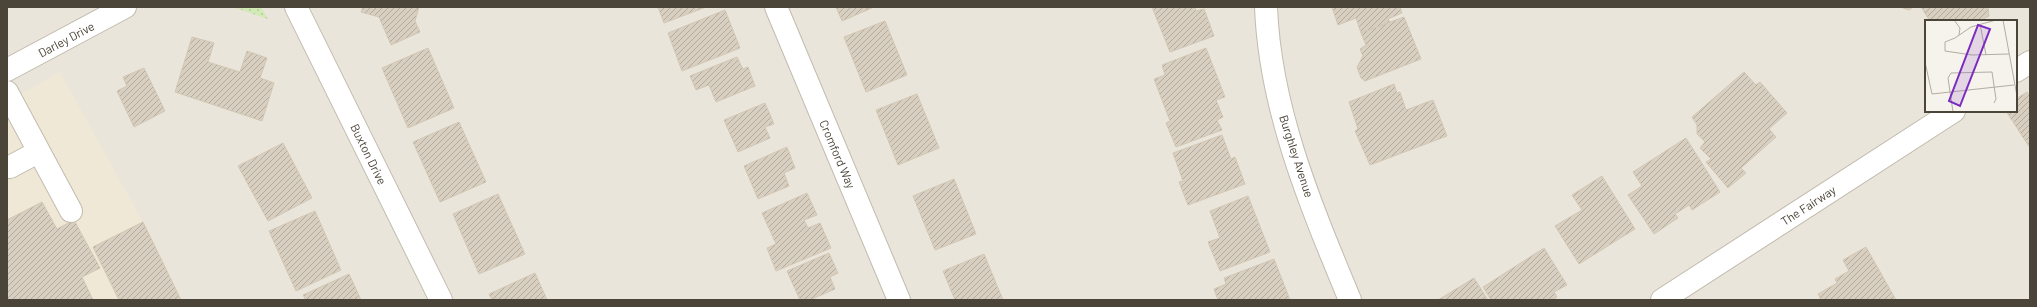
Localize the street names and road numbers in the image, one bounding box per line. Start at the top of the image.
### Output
street label: Darley Drive [36,18,96,60]
street label: Burghley Avenue [1277,113,1317,199]
street label: Cromford Way [817,118,859,191]
street label: Buxton Drive [348,121,390,187]
street label: The Fairway [1778,182,1838,228]

